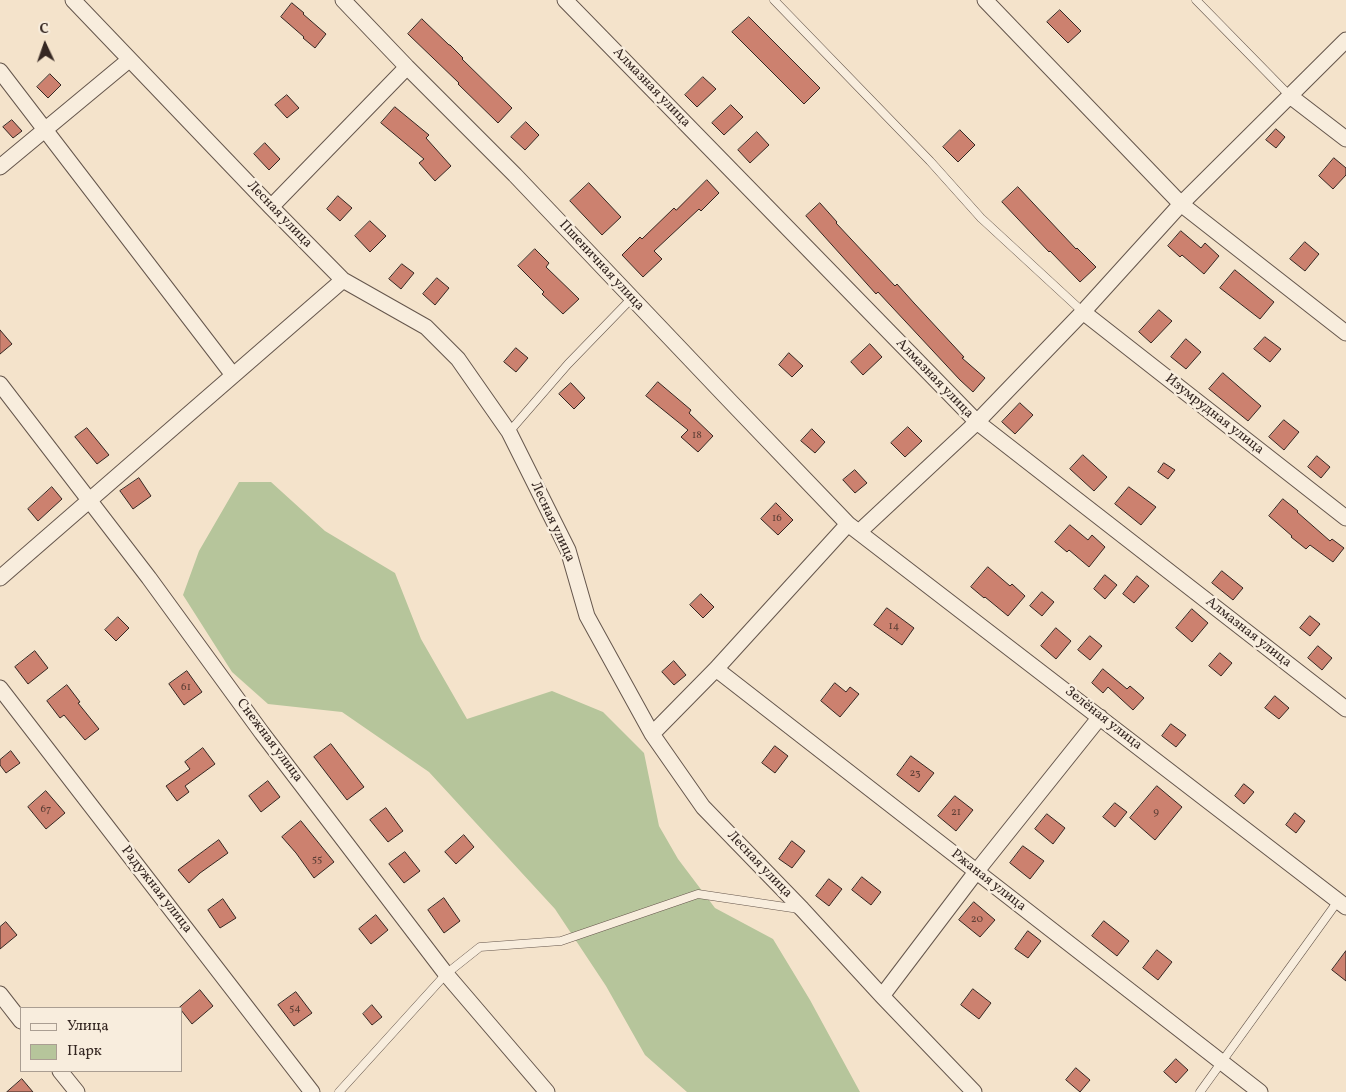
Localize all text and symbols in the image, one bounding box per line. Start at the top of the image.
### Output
north arrow [20,20,70,70]
text: С [39,20,49,39]
street label: Алмазная улица [609,45,693,131]
street label: Лесная улица [243,178,315,252]
street label: Пшеничная улица [555,217,647,315]
street label: Алмазная улица [892,336,976,422]
street label: Изумрудная улица [1161,371,1267,459]
house number: 18 [692,429,702,443]
street label: Лесная улица [526,479,578,565]
house number: 16 [772,512,782,526]
street label: Алмазная улица [1202,594,1294,672]
house number: 14 [889,620,899,634]
house number: 61 [181,681,191,695]
street label: Зелёная улица [1061,684,1145,754]
street label: Снежная улица [232,696,306,786]
house number: 23 [909,767,921,781]
house number: 67 [41,803,51,817]
house number: 21 [951,806,961,820]
house number: 9 [1153,806,1159,820]
street label: Лесная улица [723,828,795,902]
street label: Радужная улица [117,843,195,937]
street label: Ржаная улица [947,846,1029,916]
house number: 55 [312,853,322,867]
house number: 20 [971,913,983,927]
house number: 54 [289,1002,301,1016]
legend [20,1007,182,1072]
text: Улица [67,1016,109,1037]
text: Парк [67,1041,102,1062]

